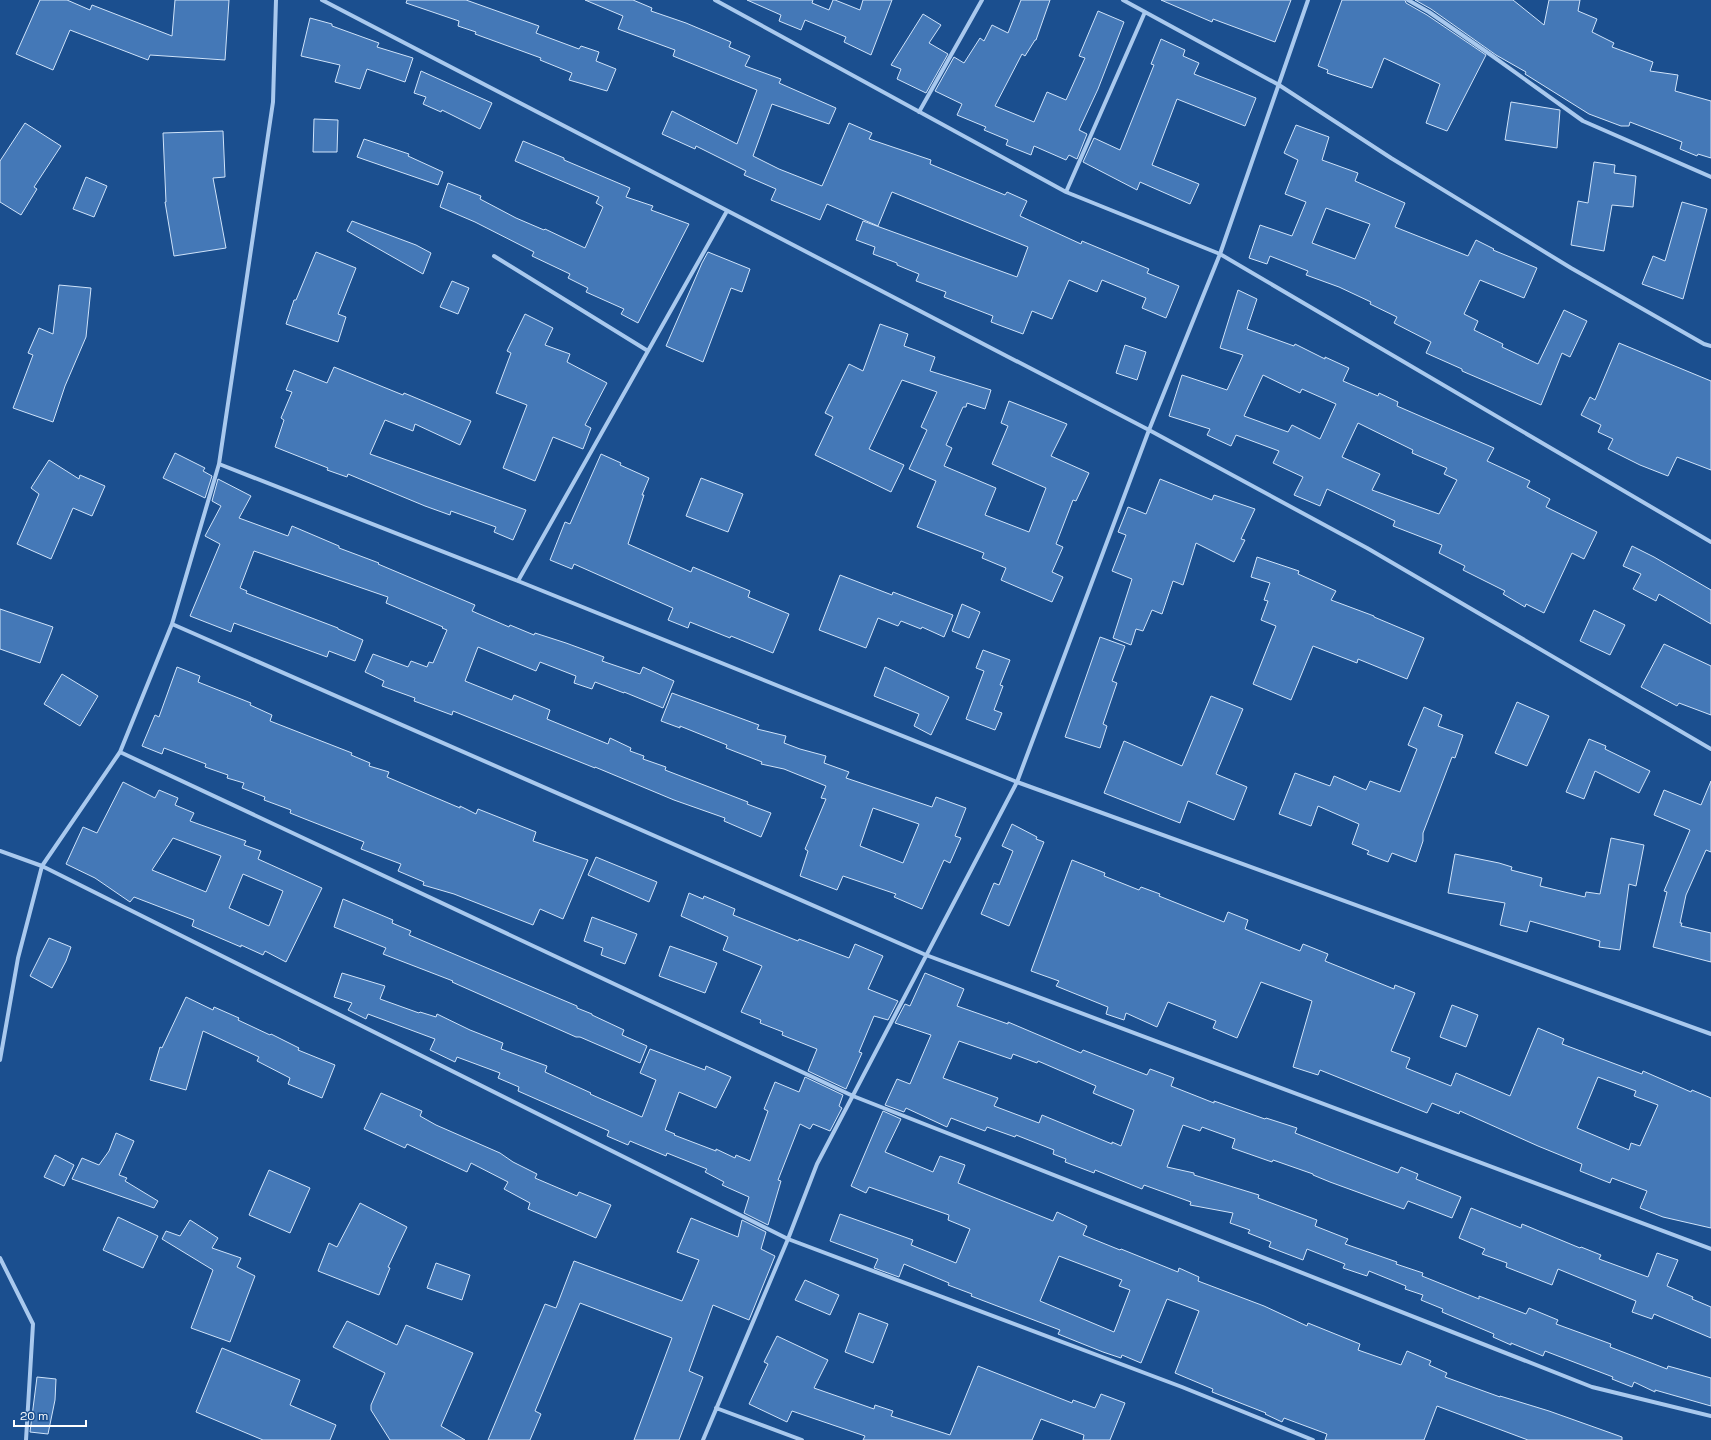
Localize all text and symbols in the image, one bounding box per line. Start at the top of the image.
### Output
scale bar [14,1402,86,1428]
text: 20 m [20,1408,48,1424]

